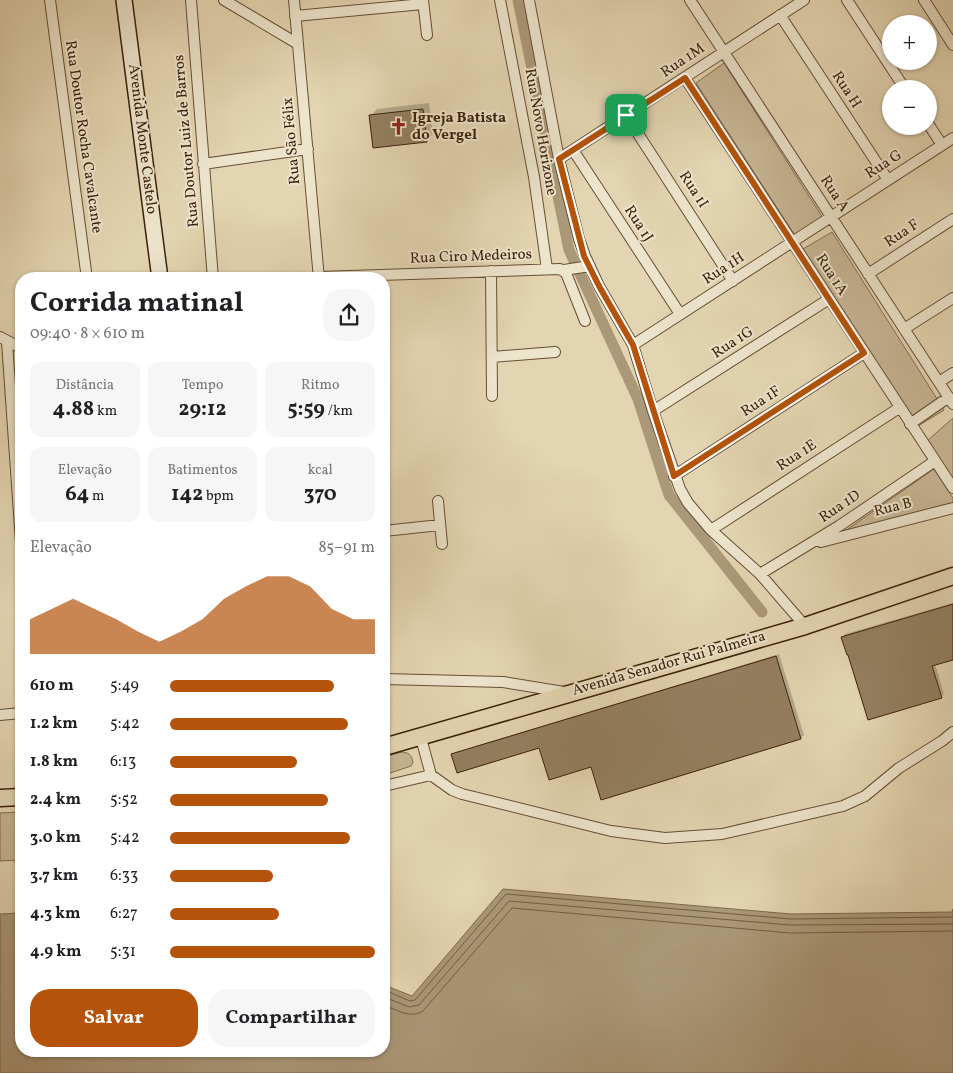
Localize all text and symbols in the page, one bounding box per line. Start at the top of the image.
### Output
map controls [882,15,937,135]
button: + [882,15,937,70]
street label: Rua Doutor Rocha Cavalcante [59,39,107,235]
street label: Rua 1M [657,39,709,83]
street label: Rua Doutor Luiz de Barros [169,54,205,228]
street label: Avenida Monte Castelo [122,63,162,215]
street label: Rua Novo Horizone [518,67,562,197]
street label: Rua H [826,67,866,113]
button: − [882,80,937,135]
pin [605,94,647,136]
street label: Rua São Félix [278,96,306,186]
icon: arrive [612,101,640,129]
place label: Igreja Batista do Vergel [412,108,506,146]
church icon: Igreja Batista do Vergel [388,117,408,137]
street label: Rua G [861,145,907,185]
street label: Rua 1I [673,167,713,213]
street label: Rua A [814,172,854,217]
street label: Rua 1J [618,202,658,247]
street label: Rua F [881,215,923,253]
street label: Rua Ciro Medeiros [410,244,532,270]
street label: Rua 1H [699,248,749,290]
street label: Rua 1A [810,250,852,300]
text: Corrida matinal [30,284,244,323]
button: share [323,289,375,341]
street label: Rua 1G [708,322,758,364]
text: 09:40 · 8 × 610 m [30,323,145,345]
text: Distância [56,376,114,395]
text: Tempo [182,376,223,395]
text: Ritmo [301,376,339,395]
street label: Rua 1F [737,381,785,423]
text: 4.88 [53,395,94,424]
text: 29:12 [179,395,226,424]
text: 5:59 [287,395,325,424]
text: km [94,402,117,421]
text: /km [325,402,353,421]
street label: Rua 1E [773,435,821,477]
text: Elevação [58,461,112,480]
text: Batimentos [167,461,238,480]
text: kcal [308,461,333,480]
text: 64 [65,480,89,509]
text: 142 [171,480,203,509]
text: 370 [304,480,337,509]
street label: Rua 1D [815,485,865,529]
text: m [89,487,104,506]
text: bpm [203,487,234,506]
street label: Rua B [872,493,914,523]
text: Elevação [30,537,92,559]
text: 85–91 m [318,537,375,559]
street label: Avenida Senador Rui Palmeira [570,626,768,702]
text: 610 m [30,675,74,697]
text: 5:49 [110,675,139,697]
text: 1.2 km [30,713,78,735]
text: 5:42 [110,713,140,735]
text: 1.8 km [30,751,78,773]
text: 6:13 [110,751,136,773]
text: 2.4 km [30,789,81,811]
text: 5:52 [110,789,138,811]
text: 3.0 km [30,827,81,849]
text: 5:42 [110,827,140,849]
text: 3.7 km [30,865,78,887]
text: 6:33 [110,865,138,887]
text: 4.3 km [30,903,80,925]
text: 6:27 [110,903,138,925]
text: 4.9 km [30,941,81,963]
text: 5:31 [110,941,136,963]
button: Salvar [30,989,198,1047]
button: Compartilhar [208,989,375,1047]

